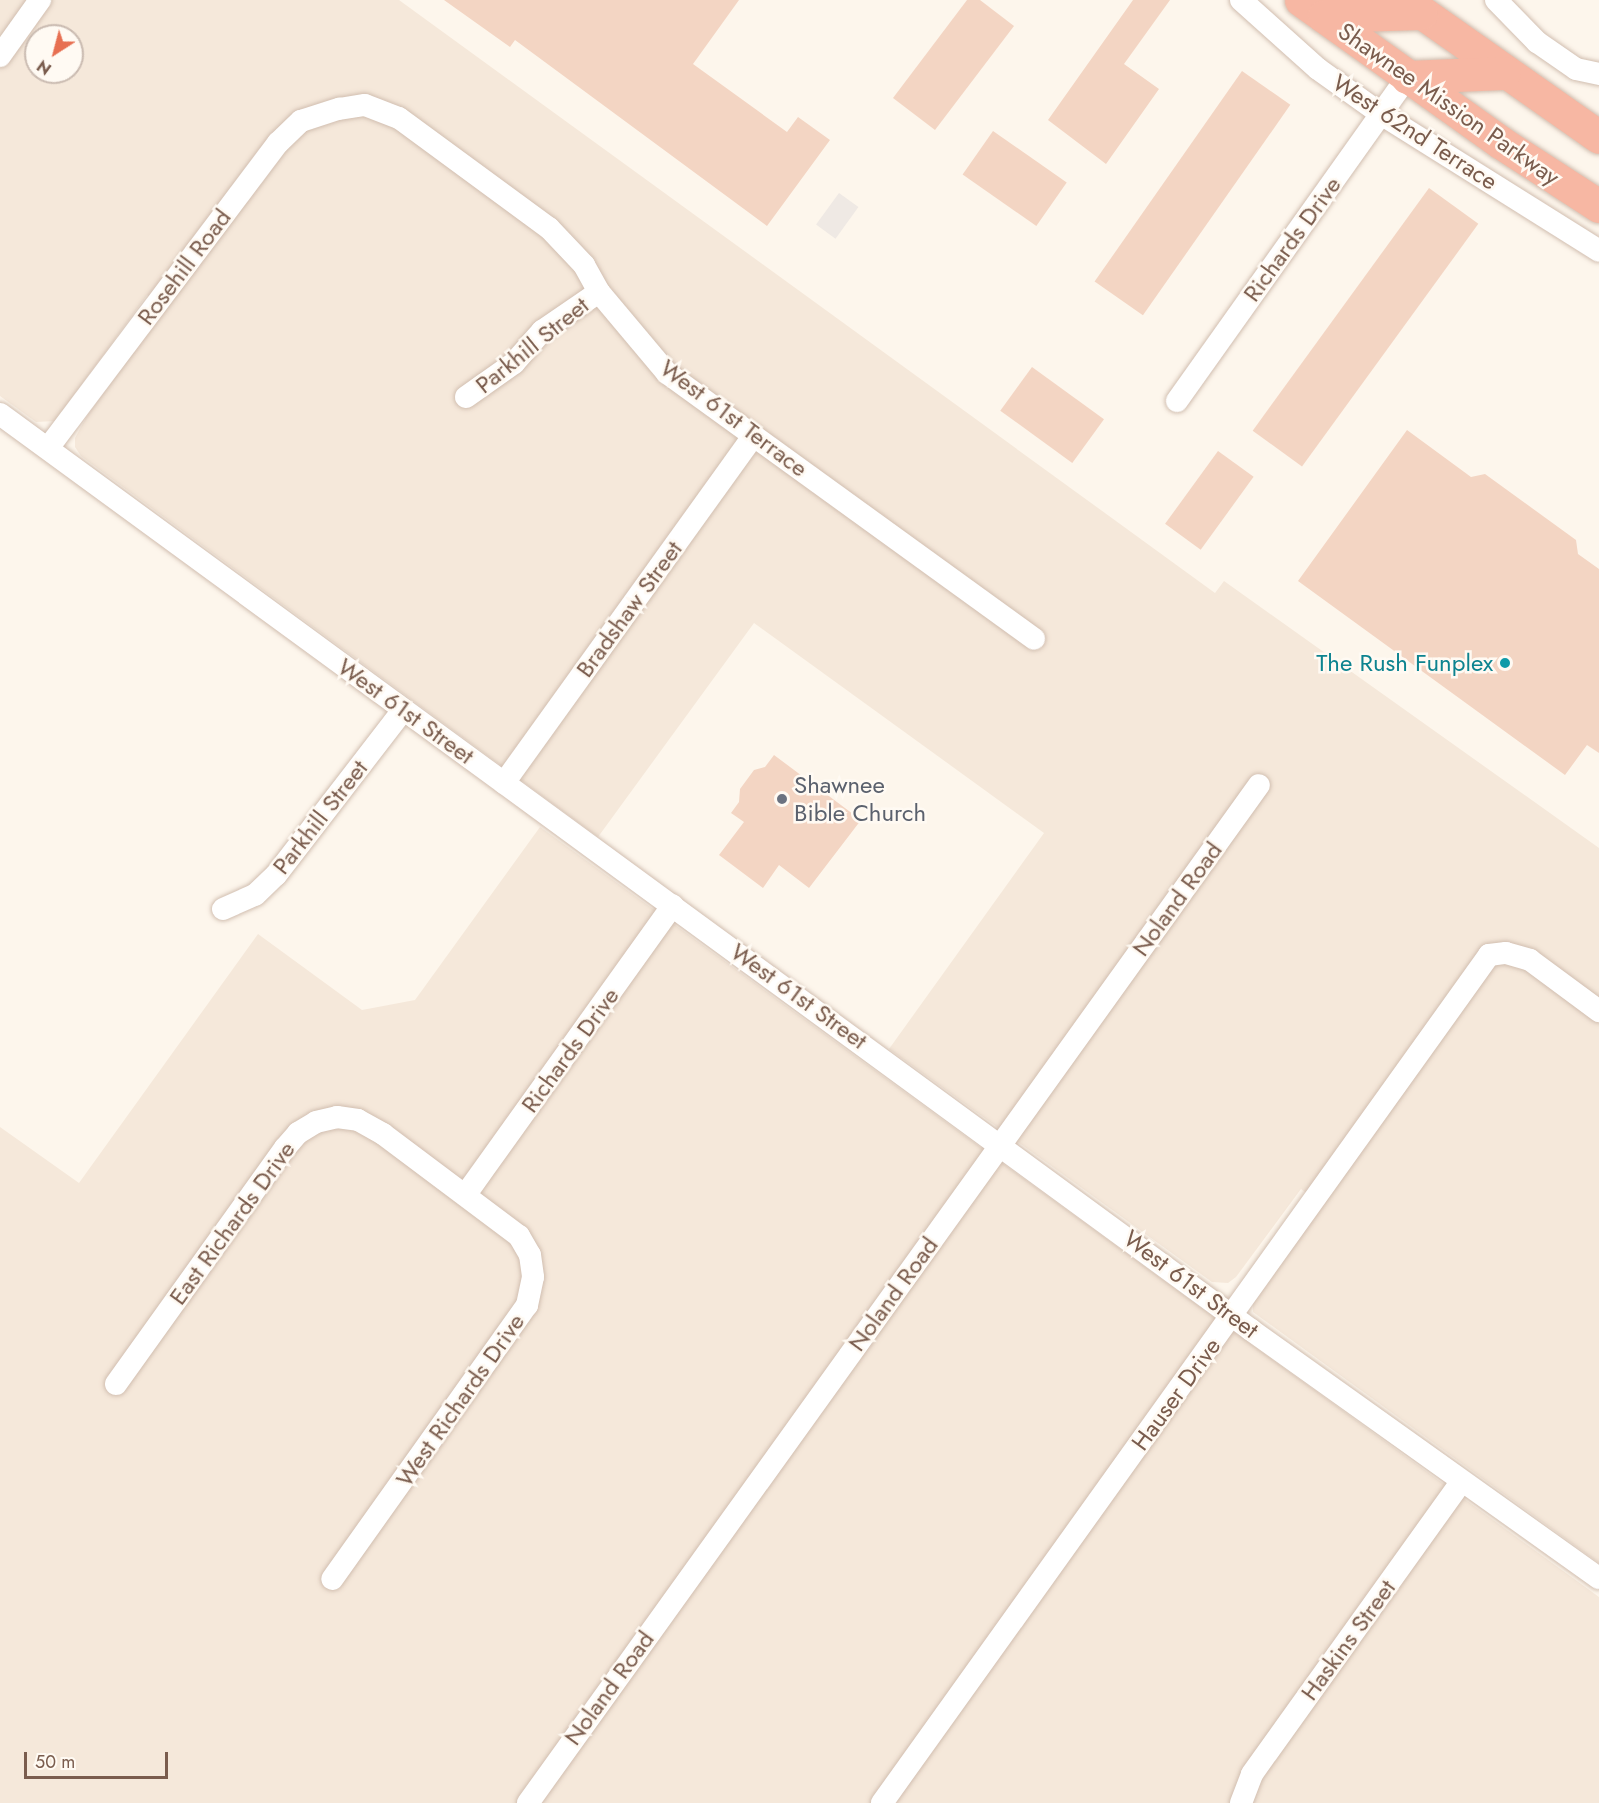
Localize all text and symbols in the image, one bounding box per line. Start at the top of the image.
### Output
street label: Shawnee Mission Parkway [1333,17,1565,191]
north arrow [24,24,84,84]
text: N [32,54,56,80]
street label: West 62nd Terrace [1327,68,1503,196]
street label: Richards Drive [1237,171,1347,307]
street label: Rosehill Road [131,203,237,331]
street label: Parkhill Street [470,291,594,399]
street label: West 61st Terrace [655,353,813,483]
street label: Bradshaw Street [570,535,688,683]
place label: The Rush Funplex [1316,649,1493,677]
street label: West 61st Street [332,652,480,770]
marker: The Rush Funplex [1498,656,1512,670]
street label: Parkhill Street [266,754,374,880]
place label: Shawnee Bible Church [794,771,926,827]
marker: Shawnee Bible Church [775,792,789,806]
street label: Noland Road [1126,836,1228,962]
street label: West 61st Street [725,937,873,1055]
street label: Richards Drive [515,982,625,1118]
street label: East Richards Drive [163,1136,301,1310]
street label: West 61st Street [1118,1224,1264,1344]
street label: Noland Road [842,1231,944,1357]
street label: West Richards Drive [390,1308,530,1492]
street label: Hauser Drive [1126,1332,1226,1456]
street label: Haskins Street [1295,1574,1401,1706]
street label: Noland Road [558,1625,660,1751]
scale bar [27,1740,171,1778]
text: 50 m [35,1749,75,1775]

